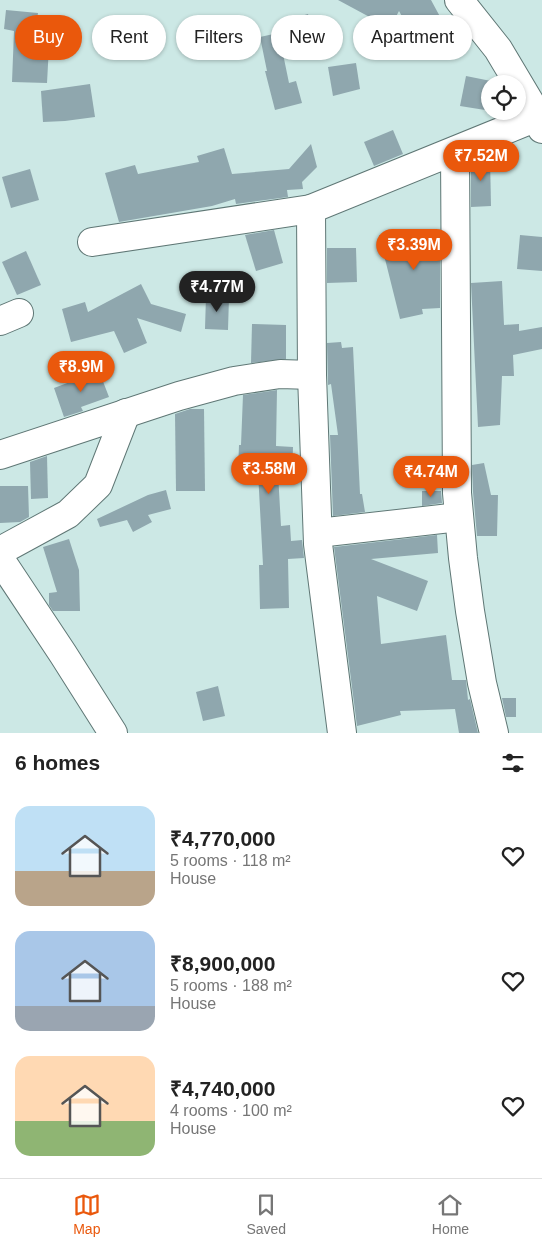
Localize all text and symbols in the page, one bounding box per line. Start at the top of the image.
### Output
chip: Buy [15,15,82,60]
chip: Rent [92,15,166,60]
chip: Filters [176,15,261,60]
chip: New [271,15,343,60]
chip: Apartment [353,15,472,60]
map controls [481,75,526,120]
button: locate [481,75,526,120]
pin: ₹7.52M [440,140,522,182]
text: ₹7.52M [454,147,508,164]
pin: ₹3.39M [373,228,455,271]
text: ₹3.39M [387,236,441,253]
pin: ₹4.77M [176,270,258,313]
text: ₹4.77M [190,278,244,295]
pin: ₹8.9M [46,350,116,393]
text: ₹8.9M [59,358,103,375]
pin: ₹3.58M [228,452,310,495]
pin: ₹4.74M [390,456,472,498]
text: ₹3.58M [242,460,296,477]
text: ₹4.74M [404,463,458,480]
icon: filters [499,749,527,777]
text: 6 homes [15,751,100,774]
icon: home [55,826,115,886]
text: ₹4,770,000 [170,827,275,850]
icon: heart [499,842,527,870]
text: 5 rooms · 118 m² [170,852,291,869]
text: House [170,870,216,887]
icon: home [55,951,115,1011]
text: ₹8,900,000 [170,952,275,975]
icon: heart [499,967,527,995]
text: 5 rooms · 188 m² [170,977,292,994]
text: House [170,995,216,1012]
icon: home [55,1076,115,1136]
text: ₹4,740,000 [170,1077,275,1100]
icon: heart [499,1092,527,1120]
text: 4 rooms · 100 m² [170,1102,292,1119]
text: House [170,1120,216,1137]
tab: Map [73,1191,101,1237]
tab: Saved [246,1191,286,1237]
tab: Home [432,1191,469,1237]

